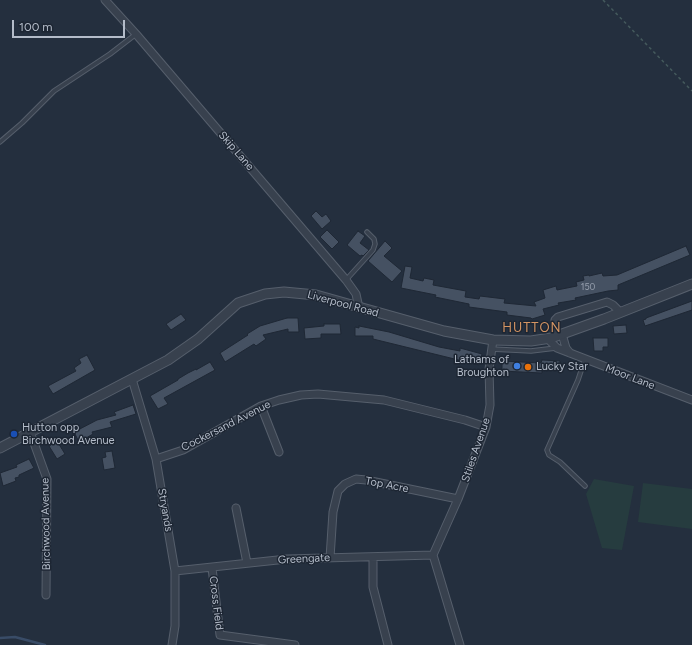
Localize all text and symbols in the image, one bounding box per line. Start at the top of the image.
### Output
scale bar [14,12,127,38]
text: 100 m [19,20,53,34]
street label: Skip Lane [215,129,257,173]
house number: 150 [581,282,595,292]
street label: Liverpool Road [306,288,380,320]
district label: HUTTON [502,320,562,336]
place label: Lathams of Broughton [454,353,509,379]
place label: Lucky Star [536,360,588,374]
marker: Lathams of Broughton [512,361,522,371]
marker: Lucky Star [523,362,533,372]
street label: Moor Lane [603,362,657,392]
street label: Cockersand Avenue [179,398,273,454]
street label: Stiles Avenue [459,416,493,484]
place label: Hutton opp Birchwood Avenue [22,421,115,447]
marker: Hutton opp Birchwood Avenue [9,429,19,439]
street label: Top Acre [364,474,410,496]
street label: Birchwood Avenue [39,478,53,570]
street label: Stryands [155,487,175,533]
street label: Greengate [277,551,331,567]
street label: Cross Field [206,575,226,631]

